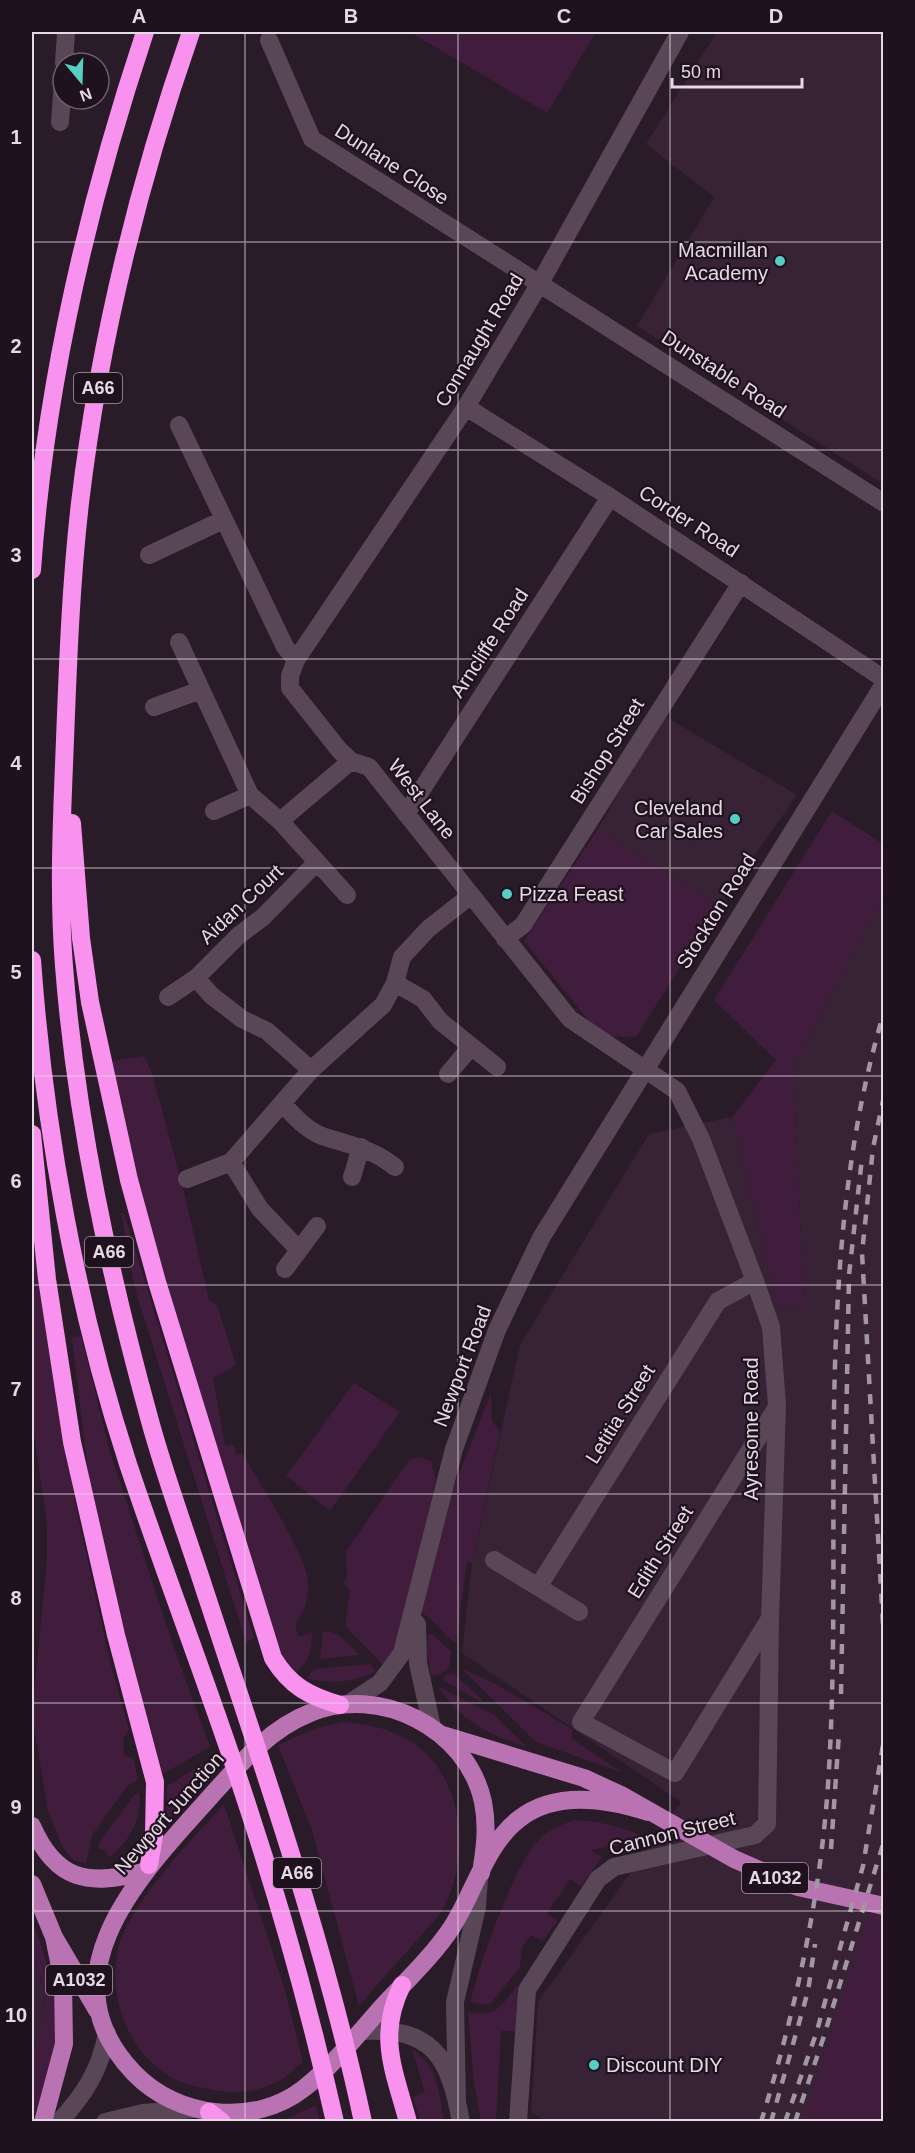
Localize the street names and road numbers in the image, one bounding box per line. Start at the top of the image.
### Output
street label: Dunlane Close [331,119,453,209]
street label: Connaught Road [431,270,527,410]
street label: Dunstable Road [658,326,790,422]
road number: A66 [74,373,122,403]
street label: Corder Road [635,481,743,561]
street label: Arncliffe Road [446,584,532,702]
street label: Bishop Street [566,694,648,808]
street label: West Lane [384,755,460,843]
street label: Stockton Road [672,850,760,972]
street label: Aidan Court [195,860,287,948]
road number: A66 [85,1237,133,1267]
street label: Newport Road [429,1302,495,1430]
street label: Ayresome Road [740,1357,762,1501]
street label: Letitia Street [581,1360,659,1467]
street label: Edith Street [623,1501,697,1602]
street label: Newport Junction [110,1747,228,1879]
street label: Cannon Street [607,1807,738,1859]
road number: A66 [273,1858,321,1888]
road number: A1032 [742,1863,808,1893]
road number: A1032 [46,1965,112,1995]

